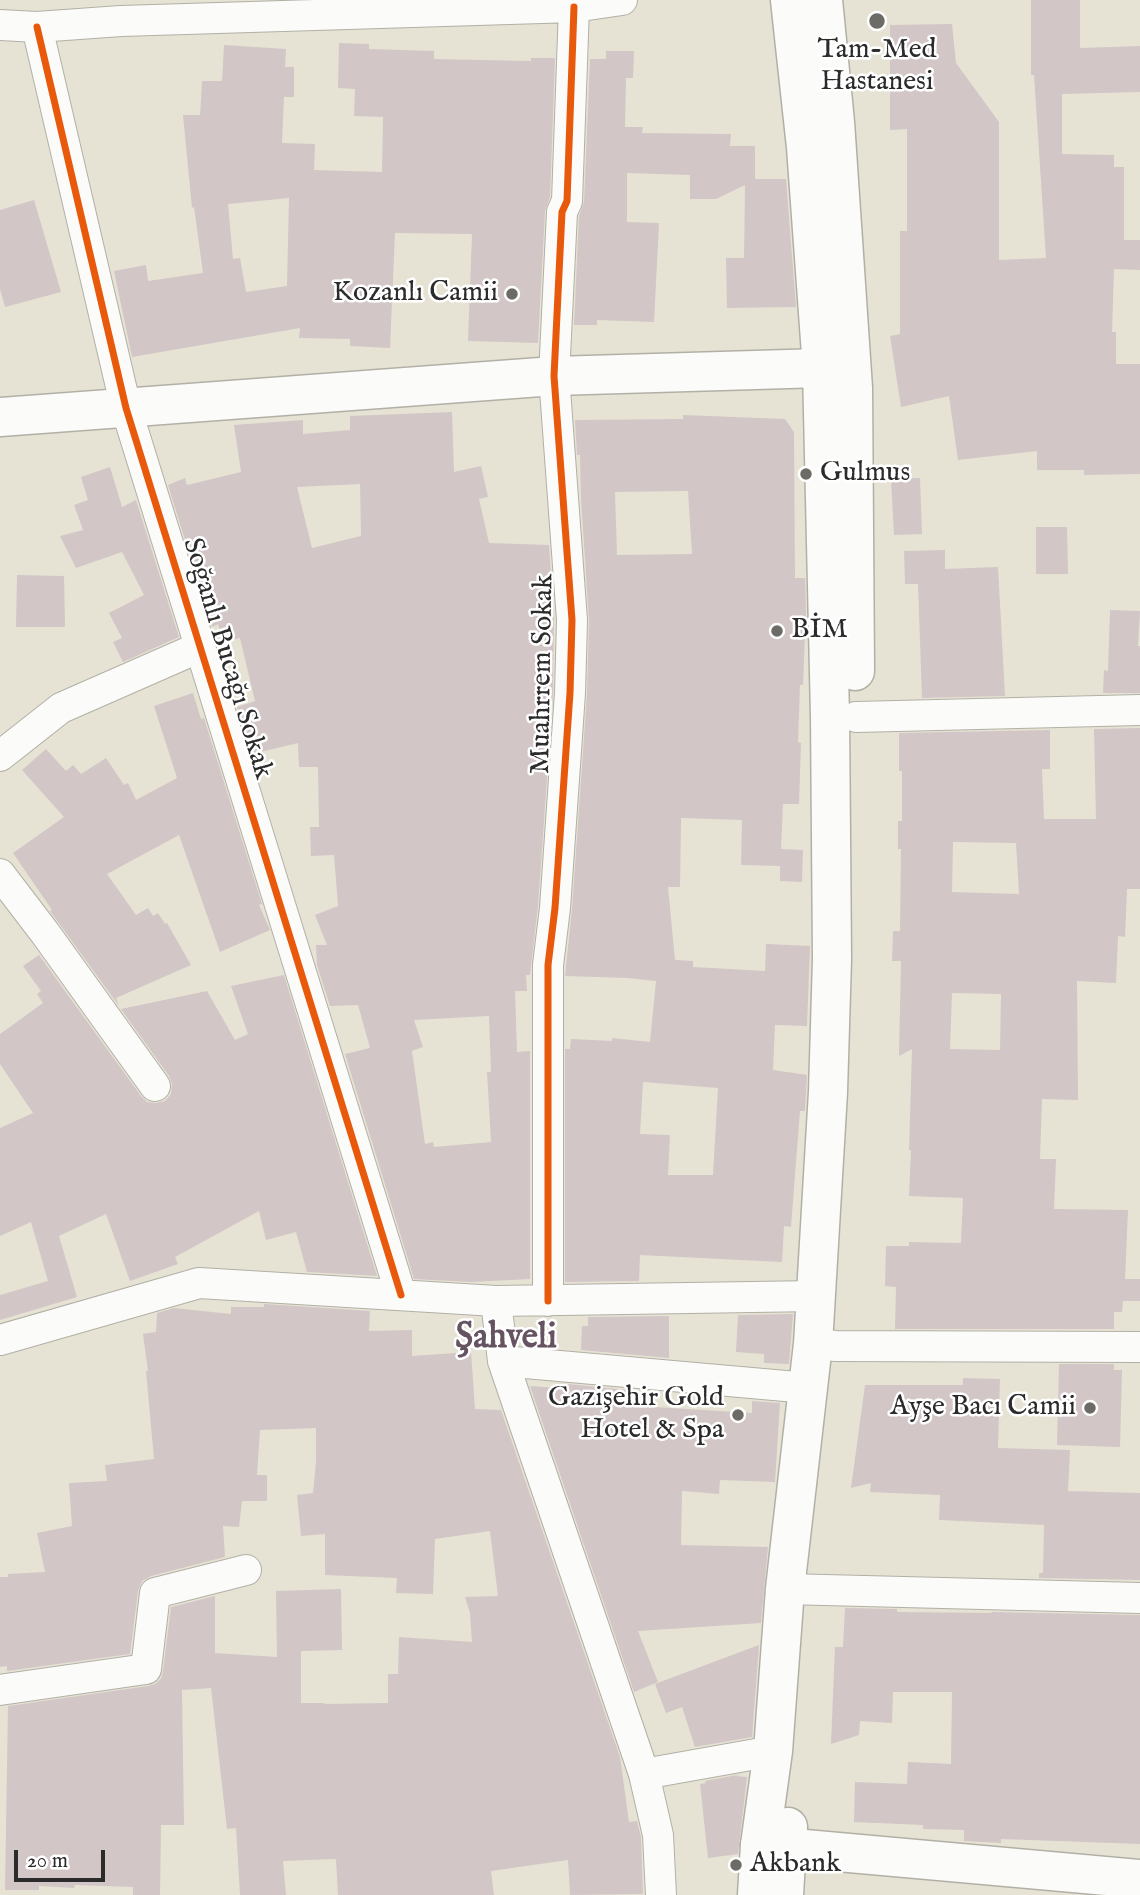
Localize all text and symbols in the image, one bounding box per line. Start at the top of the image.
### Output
marker: Tam-Med Hastanesi [867,11,887,31]
place label: Tam-Med Hastanesi [818,34,936,100]
place label: Kozanlı Camii [333,277,498,311]
marker: Kozanlı Camii [504,286,520,302]
place label: Gulmus [820,457,910,491]
marker: Gulmus [798,466,814,482]
street label: Soğanlı Bucağı Sokak [173,534,279,784]
street label: Muahrrem Sokak [525,574,563,774]
place label: BİM [791,614,848,648]
marker: BİM [769,623,785,639]
district label: Şahveli [455,1319,557,1361]
place label: Gazişehir Gold Hotel & Spa [548,1382,724,1448]
place label: Ayşe Bacı Camii [890,1391,1076,1425]
marker: Ayşe Bacı Camii [1082,1400,1098,1416]
marker: Gazişehir Gold Hotel & Spa [730,1407,746,1423]
scale bar [18,1836,108,1880]
text: 20 m [27,1848,68,1875]
place label: Akbank [750,1848,841,1882]
marker: Akbank [728,1857,744,1873]

